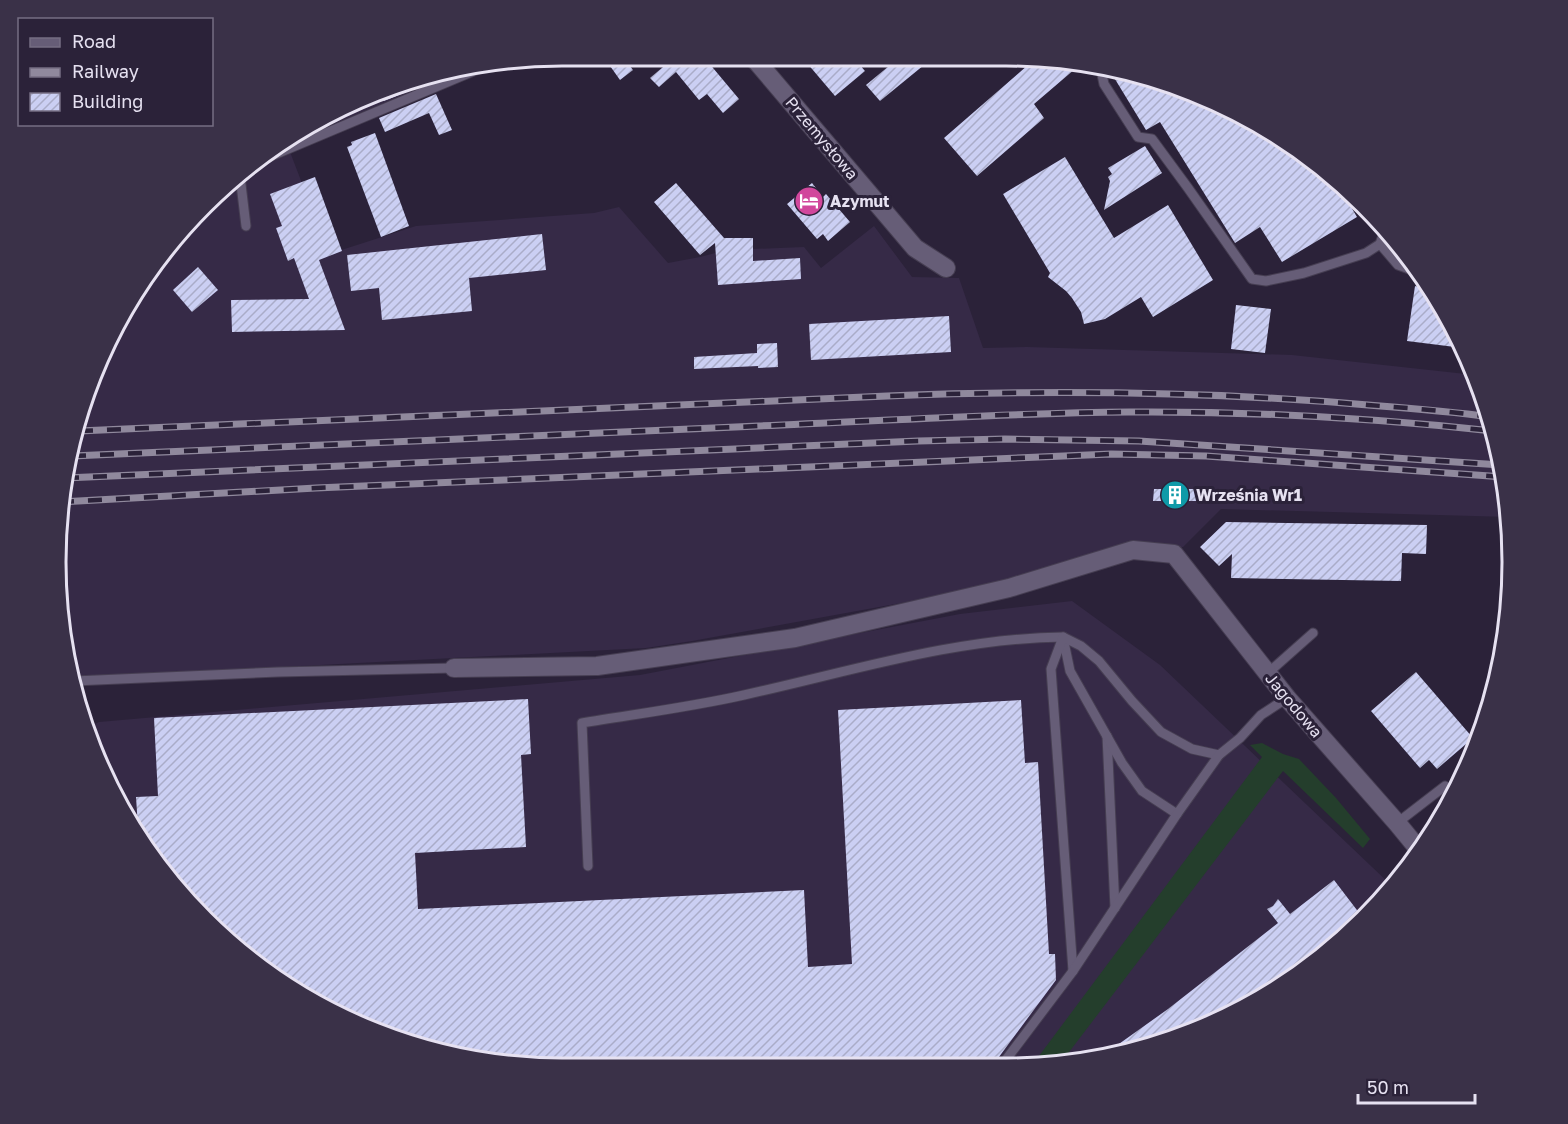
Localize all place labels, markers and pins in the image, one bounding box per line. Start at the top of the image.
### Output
hotel icon: Azymut [793,185,825,217]
place label: Azymut [830,191,889,211]
building icon: Września Wr1 [1159,479,1191,511]
place label: Września Wr1 [1196,485,1302,505]

